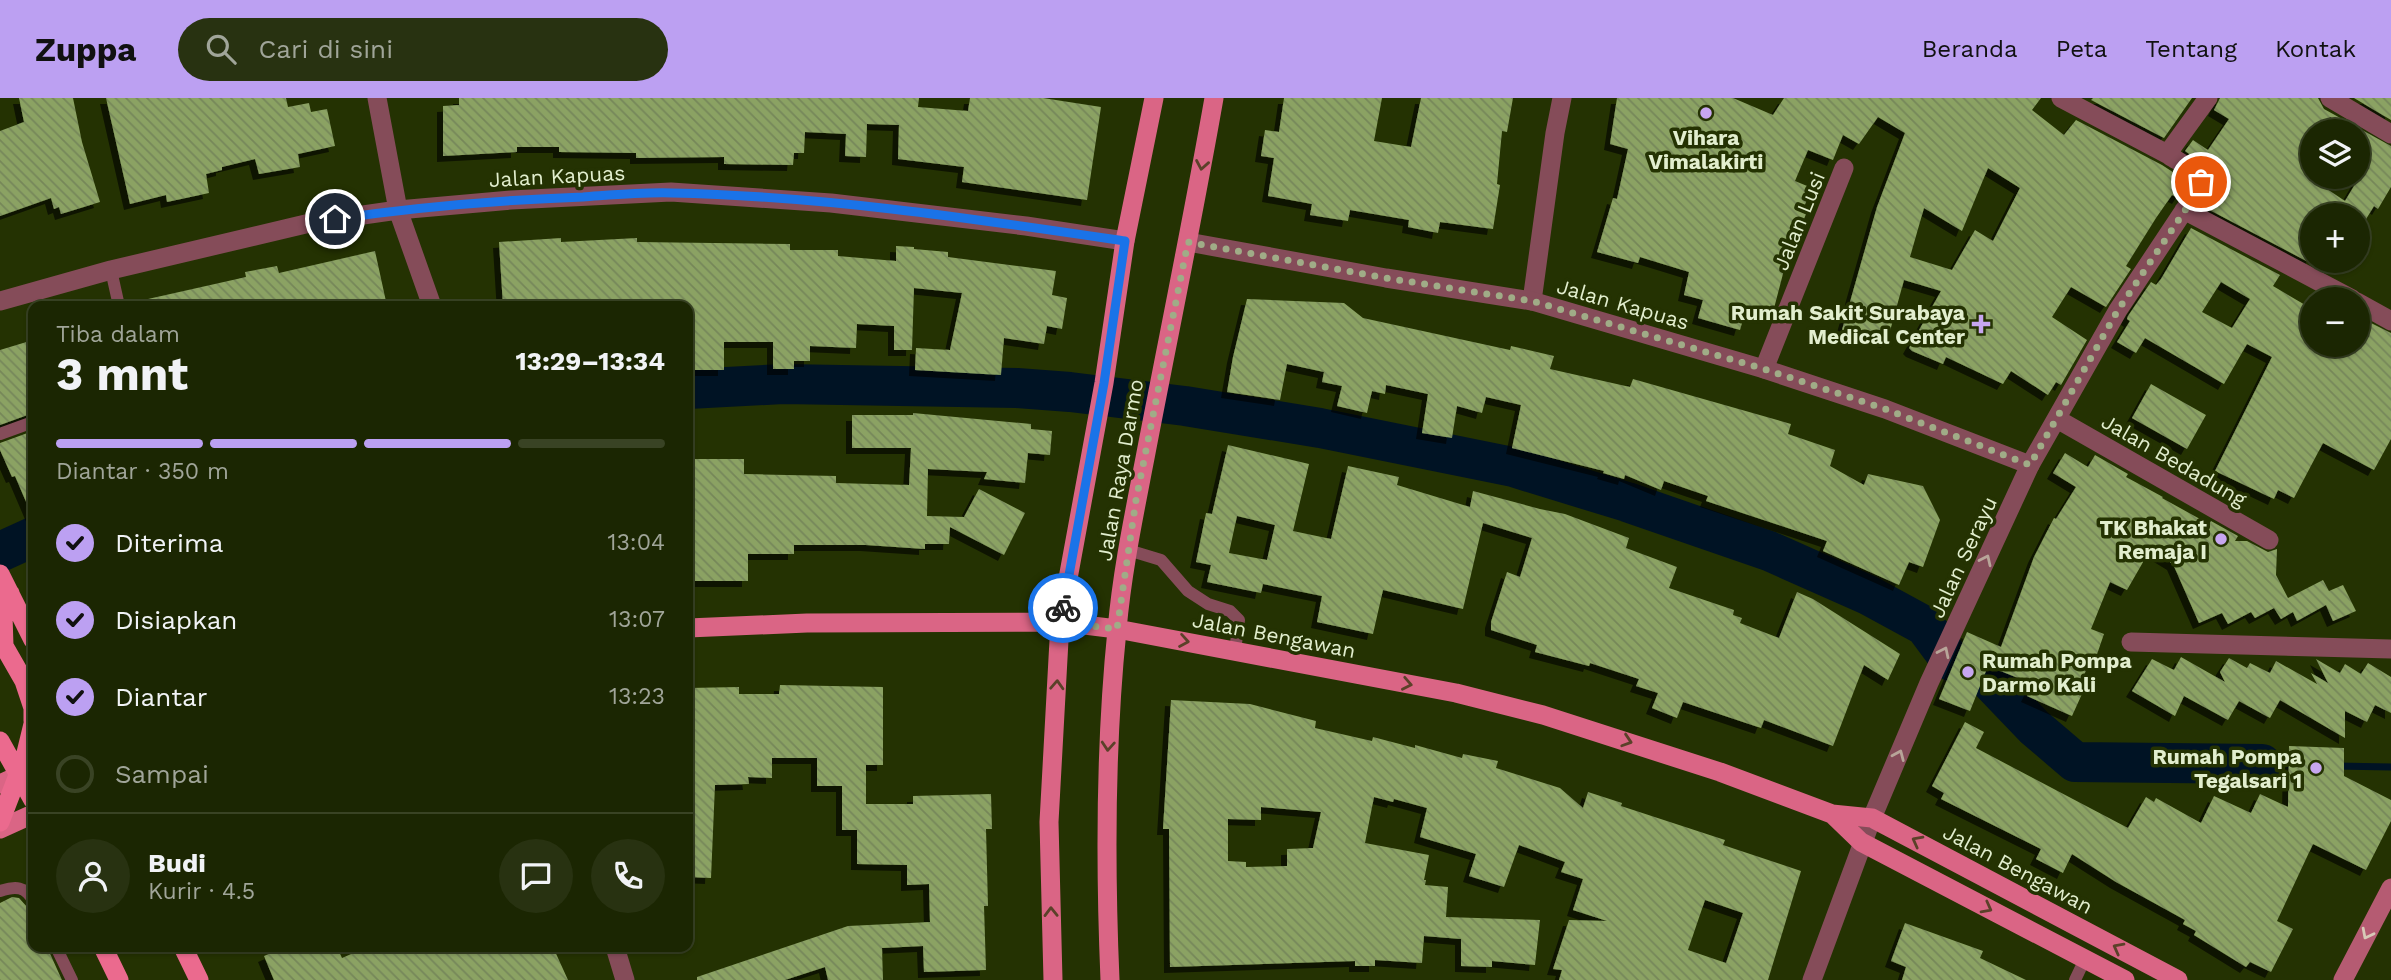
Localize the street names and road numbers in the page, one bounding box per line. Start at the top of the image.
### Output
street label: Jalan Kapuas [488,160,626,192]
street label: Jalan Lusi [1768,168,1830,274]
street label: Jalan Kapuas [1554,273,1692,335]
street label: Jalan Raya Darmo [1092,377,1148,563]
street label: Jalan Bedadung [2097,408,2252,512]
street label: Jalan Serayu [1924,492,2002,622]
street label: Jalan Bengawan [1190,607,1358,663]
street label: Jalan Bengawan [1939,819,2097,919]

